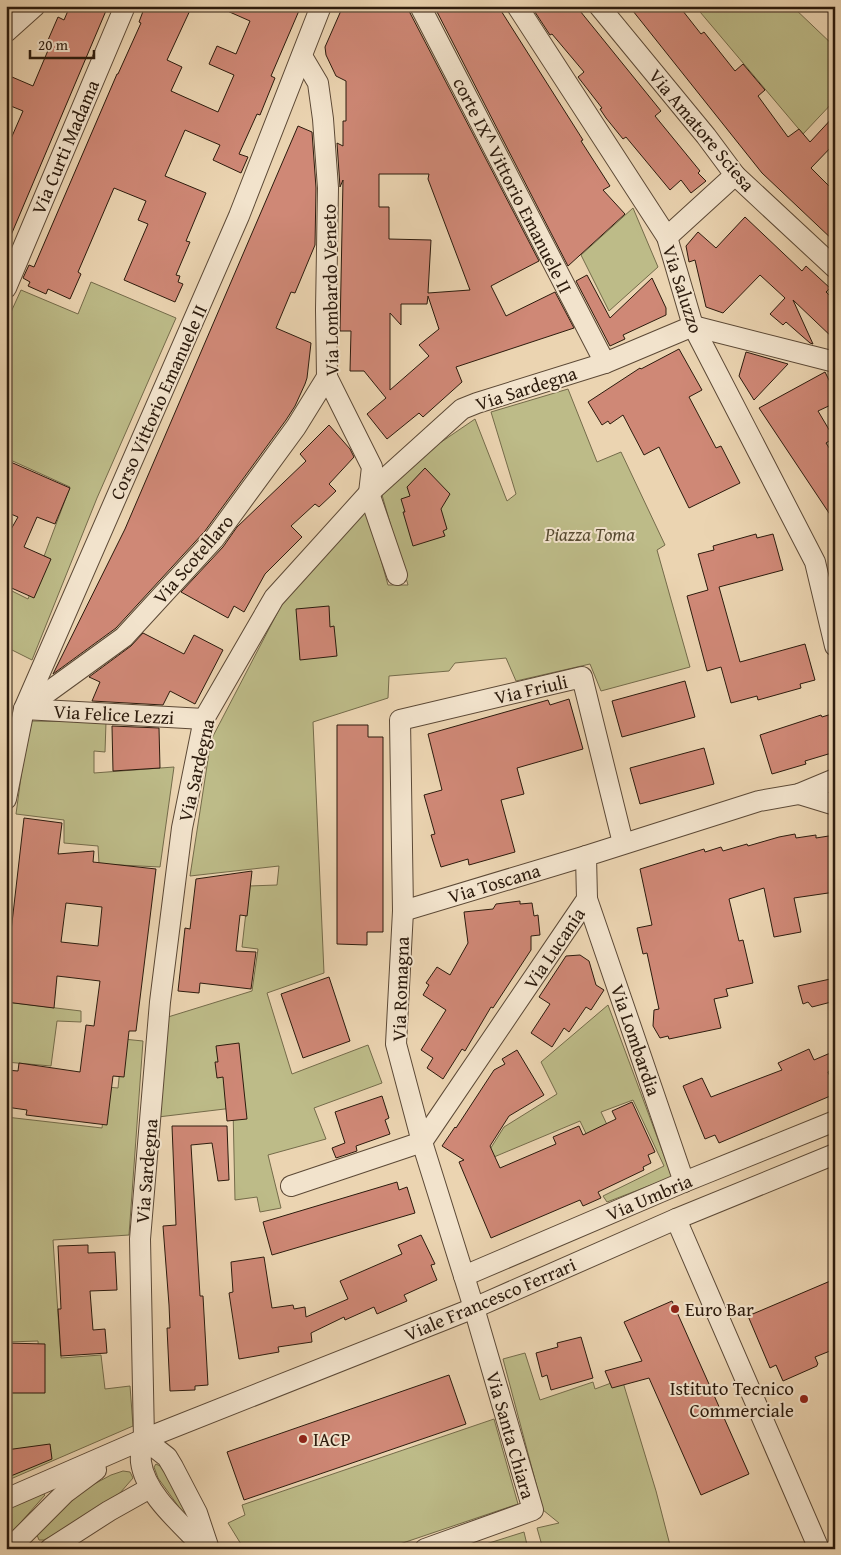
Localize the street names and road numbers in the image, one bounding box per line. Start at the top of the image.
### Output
street label: Via Amatore Sciesa [642,63,762,197]
street label: corte IX^ Vittorio Emanuele II [446,72,580,298]
street label: Via Curti Madama [24,75,106,219]
street label: Via Lombardo Veneto [315,204,345,376]
street label: Via Saluzzo [656,241,710,337]
street label: Corso Vittorio Emanuele II [102,300,214,504]
street label: Via Sardegna [472,358,580,418]
street label: Via Scotellaro [146,508,240,610]
street label: Via Friuli [492,667,570,711]
street label: Via Felice Lezzi [53,697,175,731]
street label: Via Sardegna [171,716,221,824]
street label: Via Toscana [444,856,544,910]
street label: Via Lucania [516,902,592,994]
street label: Via Romagna [384,936,416,1042]
street label: Via Lombardia [604,980,668,1100]
street label: Via Sardegna [127,1117,165,1225]
street label: Via Umbria [602,1166,696,1228]
street label: Viale Francesco Ferrari [400,1250,580,1348]
street label: Via Santa Chiara [479,1368,543,1502]

